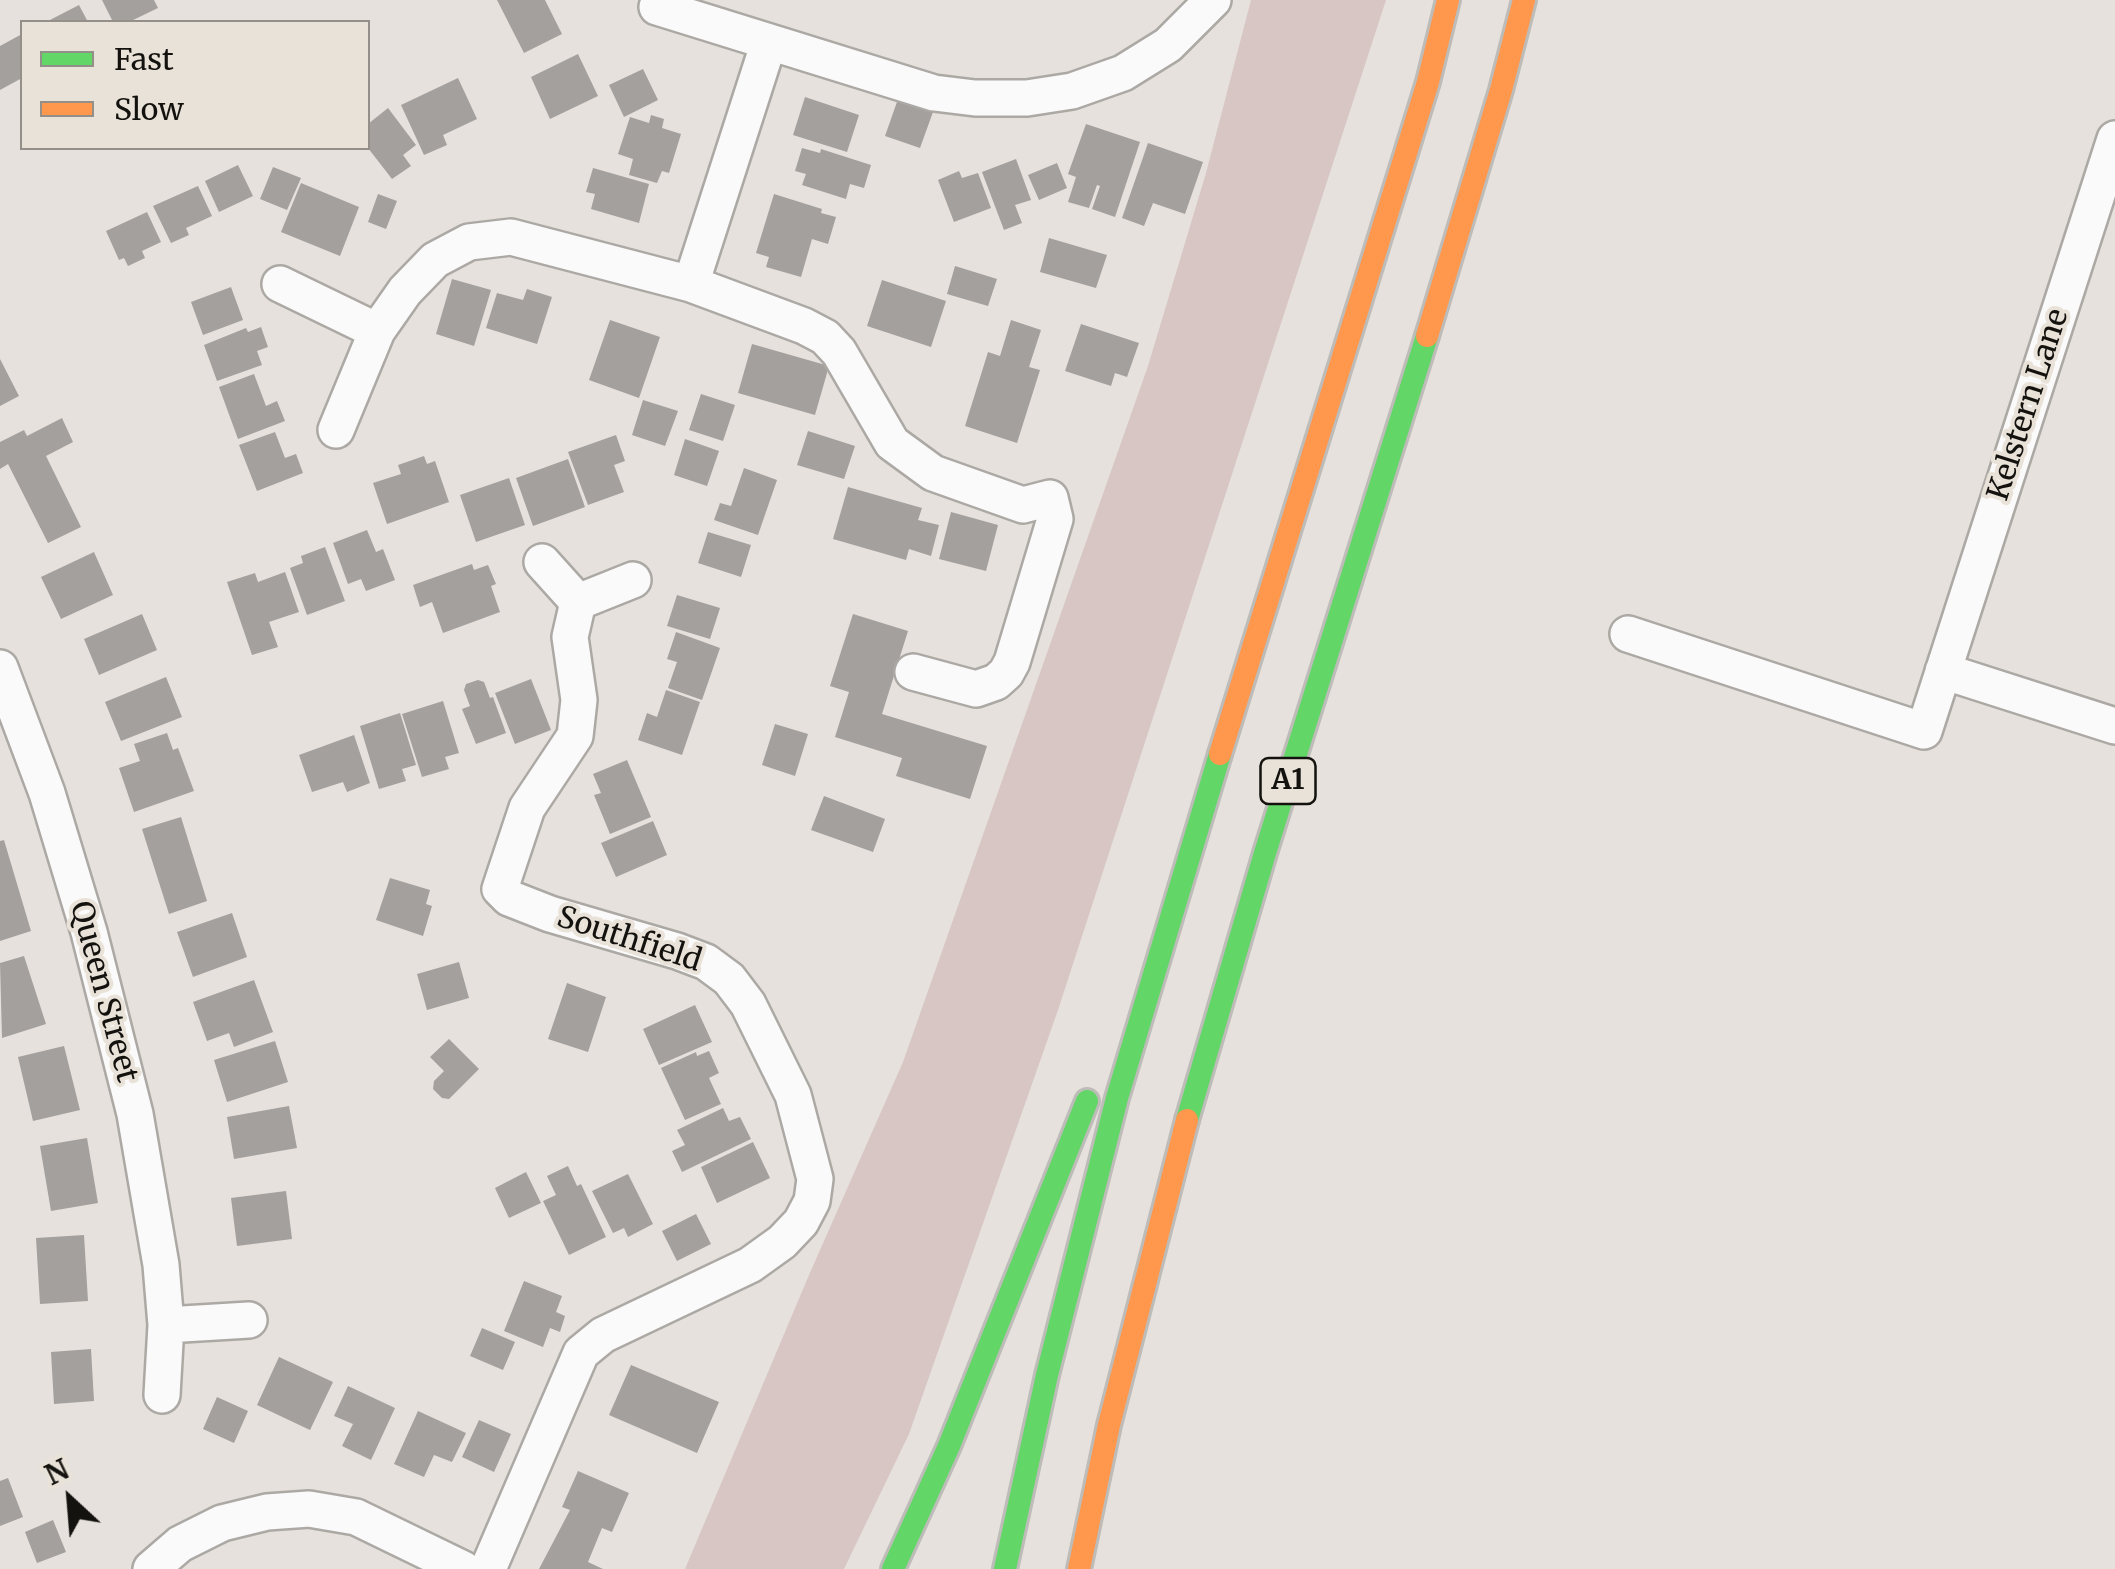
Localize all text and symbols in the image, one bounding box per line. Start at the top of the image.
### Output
legend [20,20,370,150]
text: Fast [114,40,174,78]
text: Slow [114,90,184,128]
street label: Kelstern Lane [1981,305,2077,505]
road number: A1 [1260,758,1316,804]
street label: Queen Street [62,898,144,1086]
street label: Southfield [552,900,706,980]
north arrow [20,1449,120,1549]
text: N [39,1451,75,1493]

